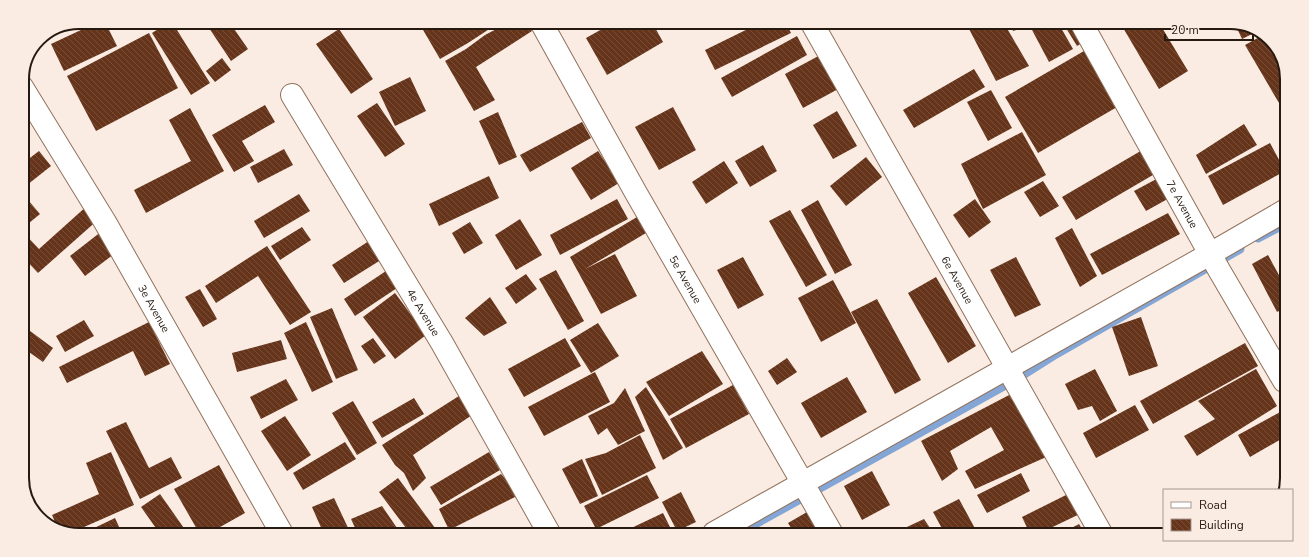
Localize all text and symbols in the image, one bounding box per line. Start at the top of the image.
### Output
scale bar [1165,16,1253,42]
text: 20 m [1171,22,1199,38]
street label: 7e Avenue [1163,177,1202,231]
street label: 5e Avenue [666,253,705,306]
street label: 6e Avenue [938,253,977,307]
street label: 3e Avenue [135,282,174,335]
street label: 4e Avenue [403,286,444,339]
legend [1163,489,1293,541]
text: Road [1199,497,1227,513]
text: Building [1199,517,1244,533]

